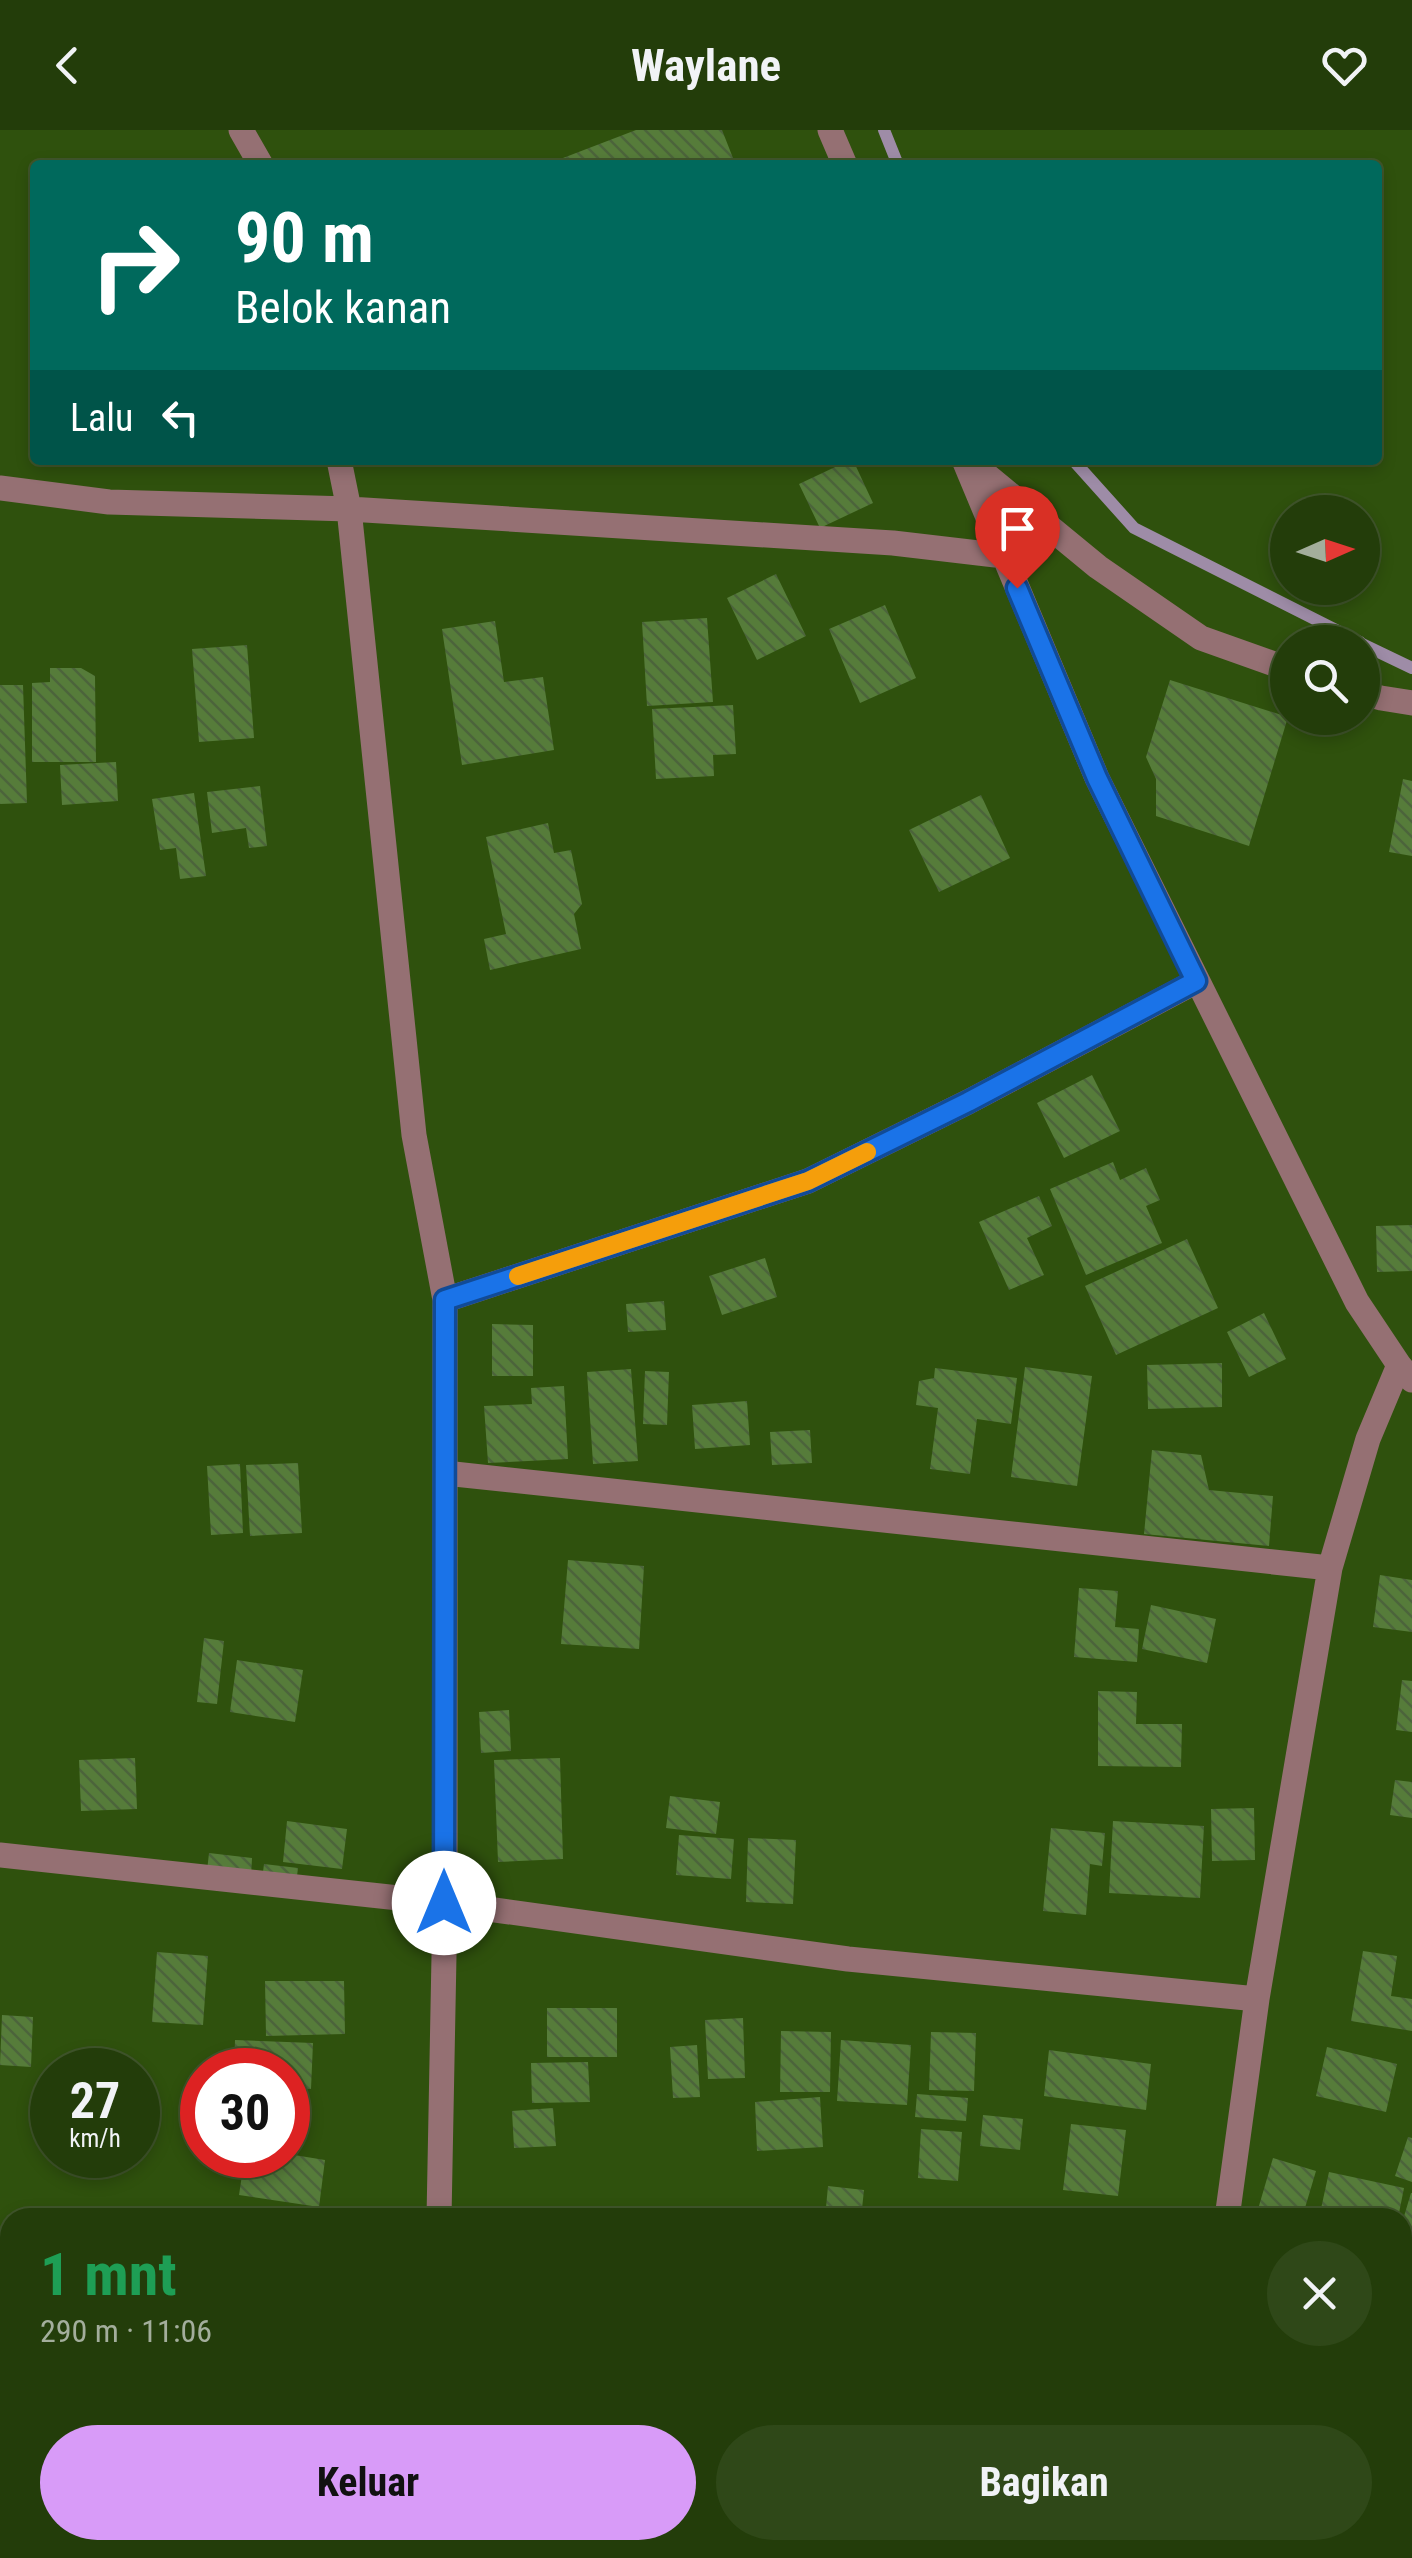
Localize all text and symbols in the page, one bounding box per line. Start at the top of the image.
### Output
icon: back [40,38,95,93]
icon: heart [1317,38,1372,93]
text: Waylane [631,39,781,92]
text: 90 m [235,197,374,279]
icon: right [70,200,200,330]
text: Belok kanan [235,281,451,334]
icon: left [153,390,208,445]
text: Lalu [70,396,133,440]
pin [975,486,1060,589]
north arrow [1270,495,1380,605]
map controls [1270,495,1380,735]
icon: arrive [990,501,1045,556]
button: search [1270,625,1380,735]
position arrow [392,1851,496,1955]
speed limit sign: 30 [180,2048,310,2178]
text: 27 [70,2072,120,2130]
text: km/h [69,2124,121,2153]
text: 1 mnt [40,2239,177,2310]
button: close [1267,2241,1372,2346]
text: 290 m · 11:06 [40,2312,212,2350]
button: Keluar [40,2425,696,2540]
button: Bagikan [716,2425,1372,2540]

